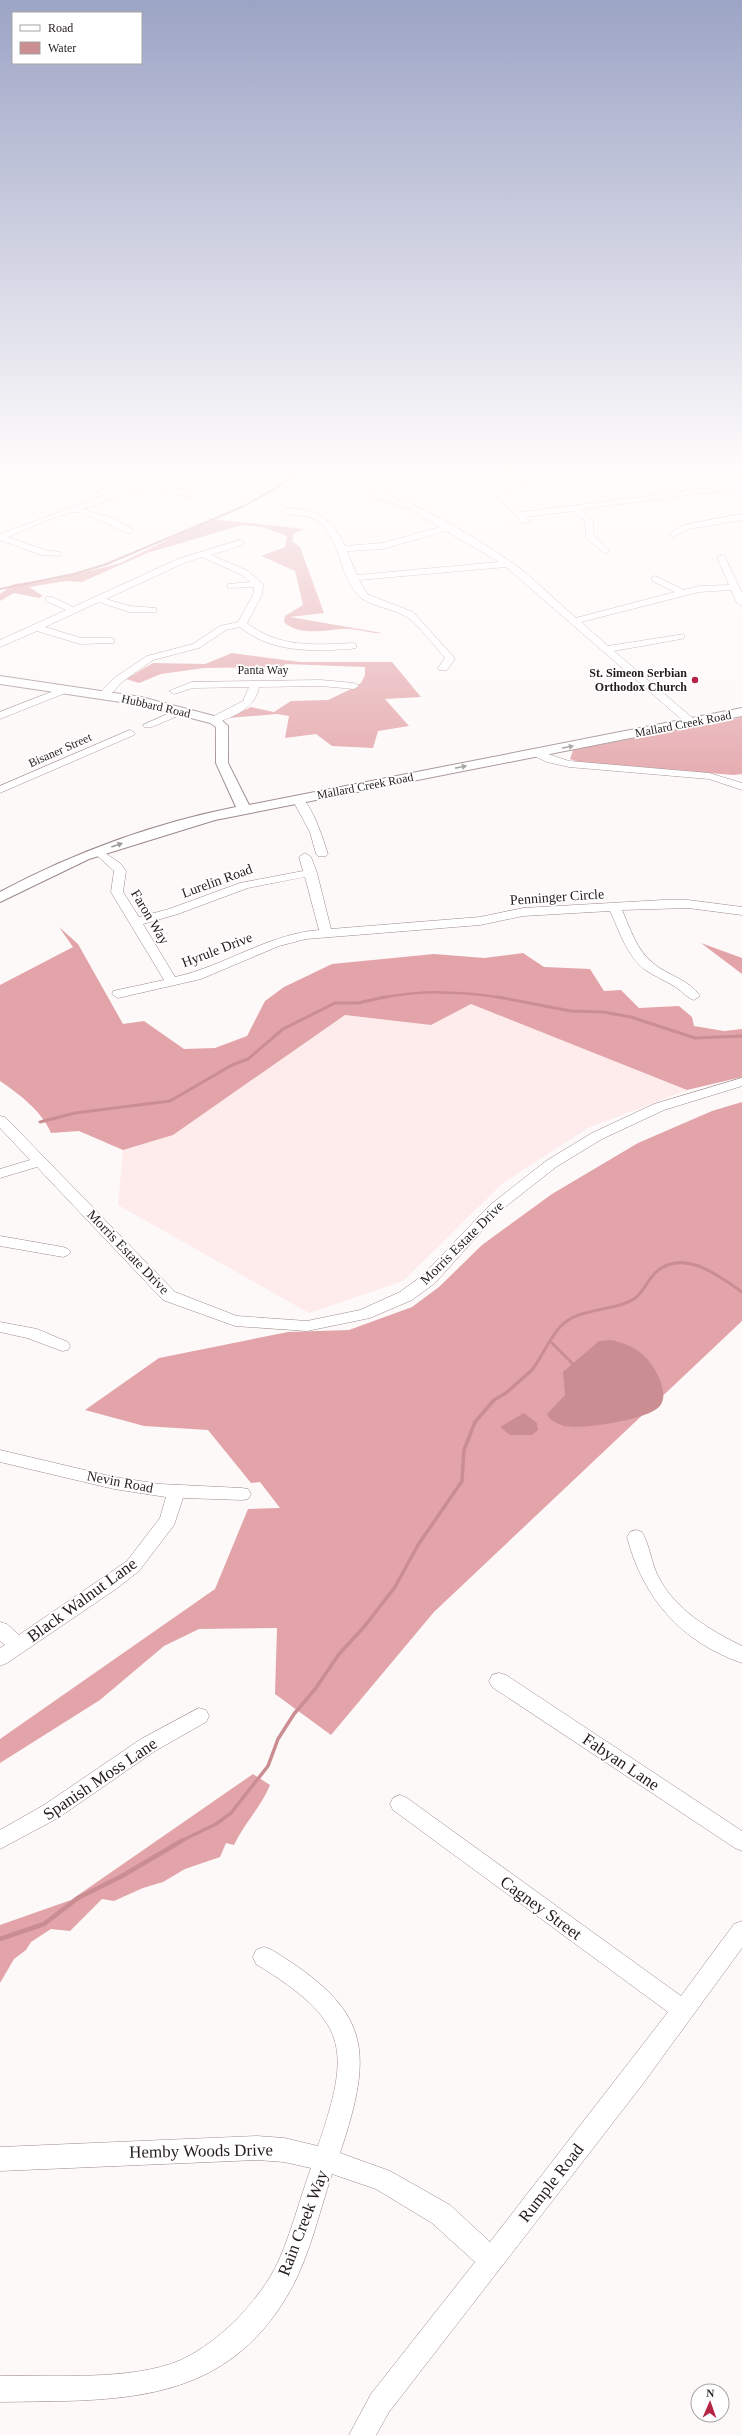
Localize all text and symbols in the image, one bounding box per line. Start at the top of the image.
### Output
legend [12,12,142,64]
text: Road [48,21,73,35]
text: Water [48,41,76,55]
street label: Panta Way [237,663,289,677]
place label: St. Simeon Serbian Orthodox Church [589,666,687,694]
marker: St. Simeon Serbian Orthodox Church [690,675,700,685]
street label: Hubbard Road [120,691,192,721]
street label: Mallard Creek Road [634,708,732,740]
street label: Bisaner Street [26,730,94,770]
one-way arrow [562,743,574,749]
one-way arrow [454,764,467,770]
street label: Mallard Creek Road [316,770,414,802]
one-way arrow [112,841,124,847]
street label: Lurelin Road [180,861,254,901]
street label: Penninger Circle [509,886,605,908]
street label: Faron Way [128,887,172,947]
street label: Hyrule Drive [180,930,254,970]
street label: Morris Estate Drive [417,1198,507,1288]
street label: Morris Estate Drive [84,1207,172,1297]
street label: Nevin Road [86,1468,154,1496]
street label: Black Walnut Lane [24,1554,140,1646]
street label: Fabyan Lane [579,1729,663,1795]
street label: Spanish Moss Lane [39,1734,161,1824]
street label: Cagney Street [497,1872,586,1944]
street label: Hemby Woods Drive [129,2140,273,2162]
street label: Rumple Road [515,2140,588,2226]
street label: Rain Creek Way [274,2167,332,2279]
north arrow [690,2383,730,2423]
text: N [706,2387,715,2399]

